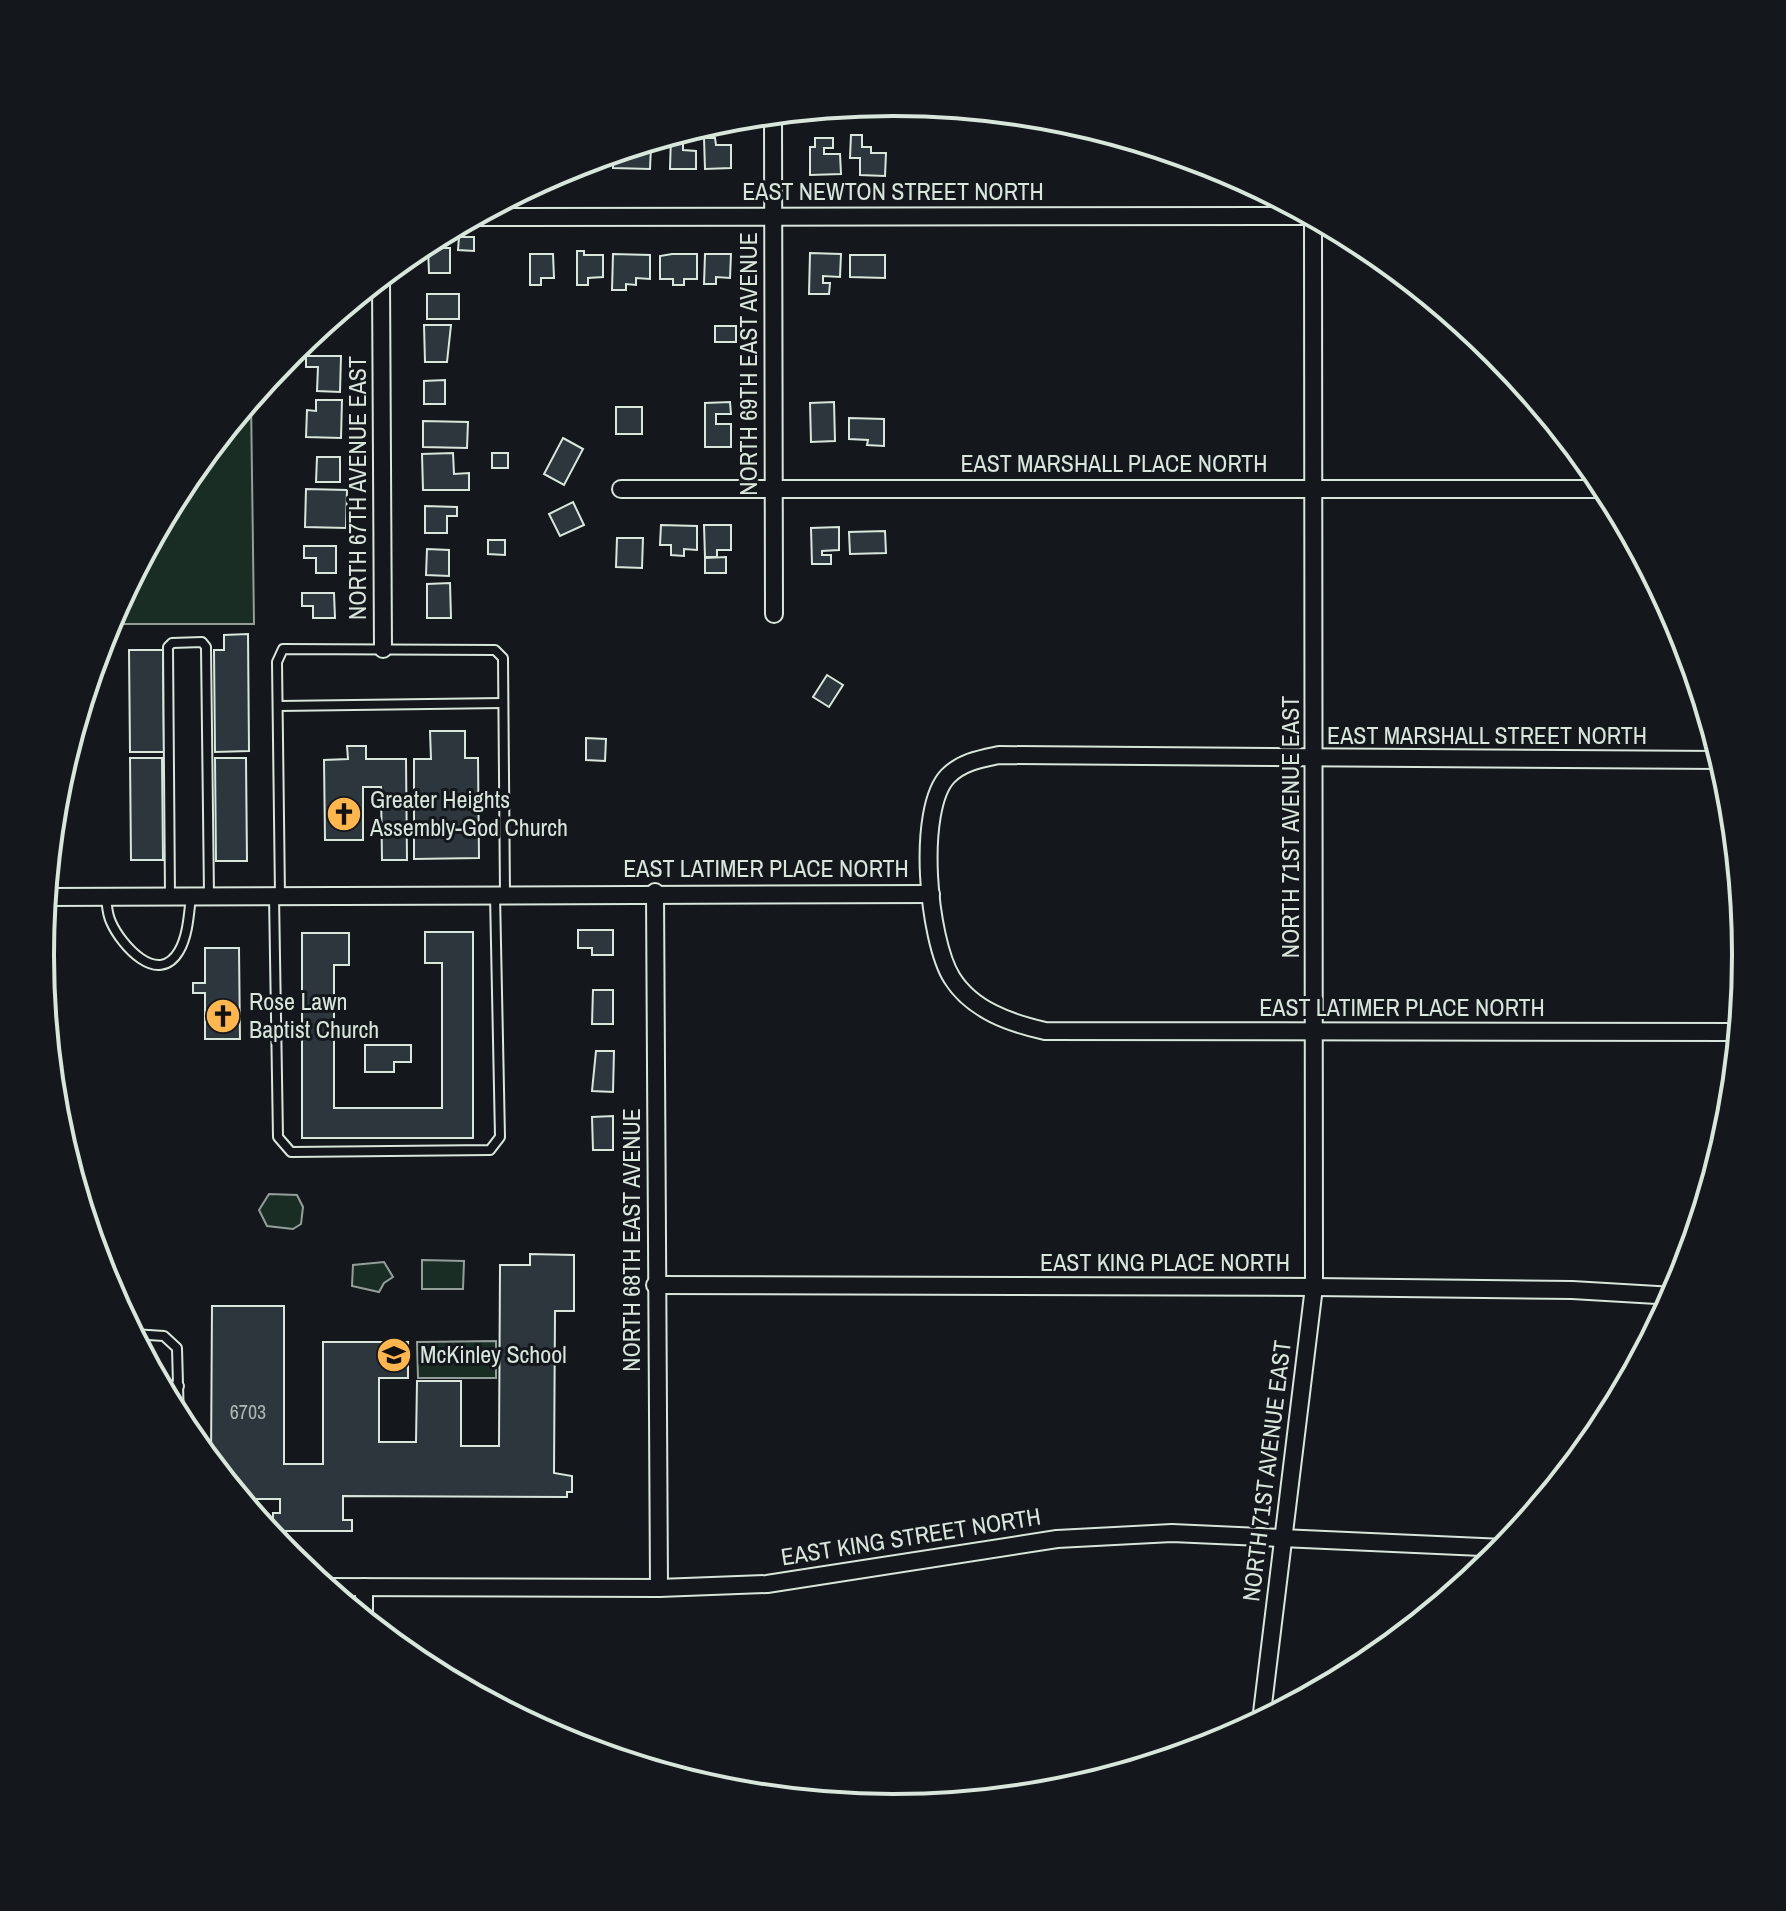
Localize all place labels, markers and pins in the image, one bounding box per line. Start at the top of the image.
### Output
place label: Greater Heights Assembly-God Church [369,783,568,843]
church icon: Greater Heights Assembly-God Church [325,795,363,833]
place label: Rose Lawn Baptist Church [249,985,379,1045]
church icon: Rose Lawn Baptist Church [204,997,242,1035]
school or university icon: McKinley School [375,1336,413,1374]
place label: McKinley School [420,1338,567,1370]

